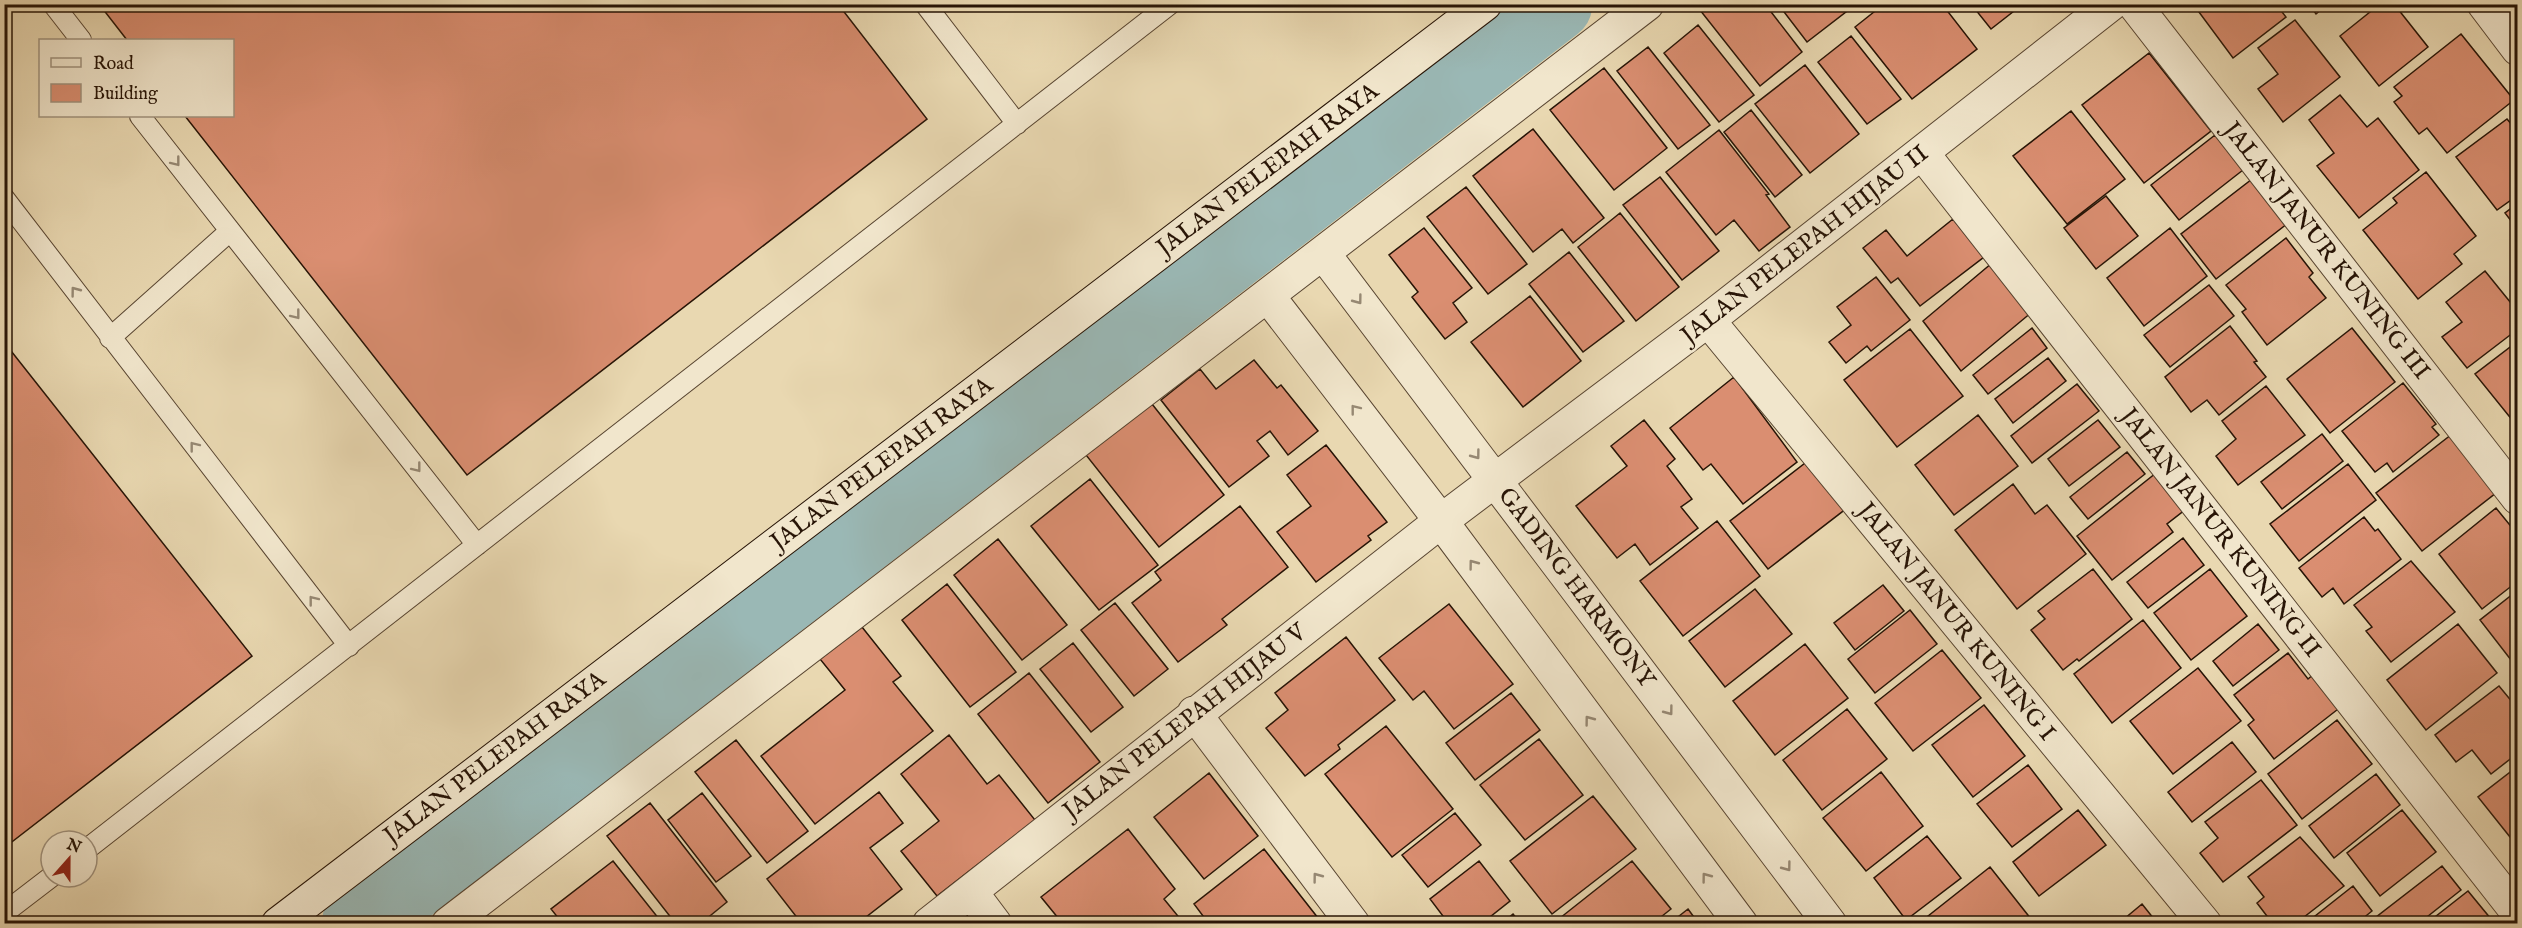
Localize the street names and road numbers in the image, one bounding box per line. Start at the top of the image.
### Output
street label: JALAN PELEPAH RAYA [1148,76,1386,266]
street label: JALAN JANUR KUNING III [2214,114,2436,386]
street label: JALAN PELEPAH HIJAU II [1673,139,1935,353]
street label: JALAN PELEPAH RAYA [762,370,1000,560]
street label: JALAN JANUR KUNING II [2111,400,2327,664]
street label: GADING HARMONY [1490,482,1663,696]
street label: JALAN JANUR KUNING I [1848,494,2062,748]
street label: JALAN PELEPAH HIJAU V [1055,616,1314,829]
street label: JALAN PELEPAH RAYA [375,664,613,854]

